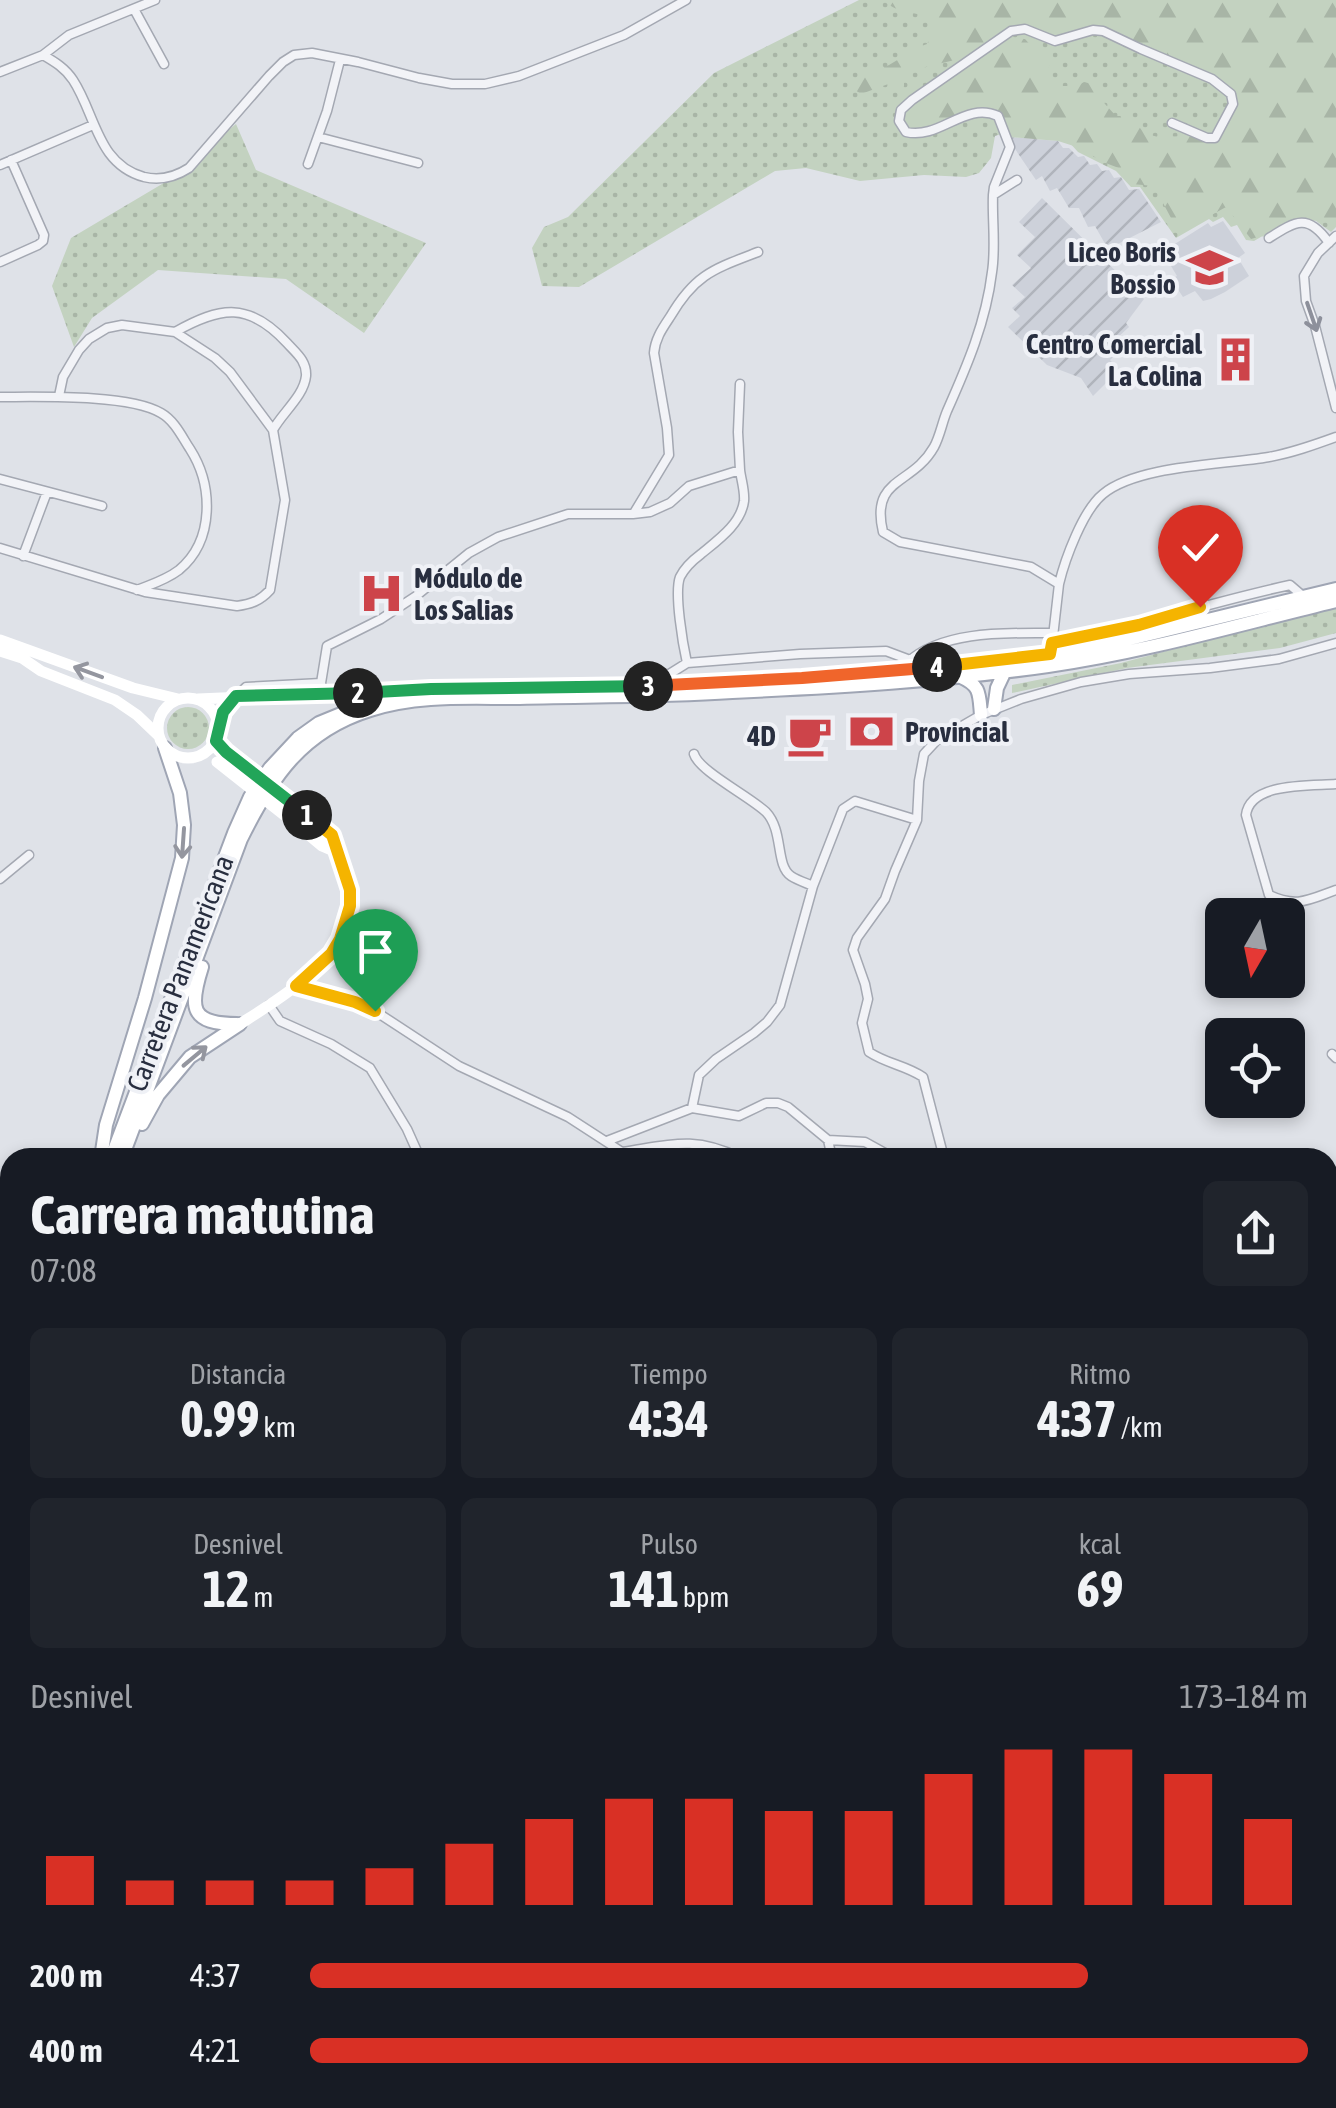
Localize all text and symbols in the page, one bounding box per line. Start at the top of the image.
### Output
place label: Liceo Boris Bossio [1068,236,1176,300]
school or university icon: Liceo Boris Bossio [1185,244,1233,292]
one-way arrow [1304,301,1322,333]
place label: Centro Comercial La Colina [1026,328,1203,392]
building icon: Centro Comercial La Colina [1211,336,1259,384]
pin [1158,505,1243,608]
icon: check [1173,520,1228,575]
place label: Módulo de Los Salias [414,562,523,626]
hospital icon: Módulo de Los Salias [357,570,405,618]
pin: 4 [912,642,962,692]
text: 4 [930,651,944,683]
pin: 3 [623,661,673,711]
one-way arrow [74,662,105,680]
pin: 2 [333,668,383,718]
text: 3 [641,670,655,702]
text: 2 [351,677,365,709]
bank icon: Provincial [848,708,896,756]
cafe icon: 4D [785,712,833,760]
place label: Provincial [905,716,1009,748]
place label: 4D [746,720,776,752]
pin: 1 [282,790,332,840]
text: 1 [300,799,314,831]
one-way arrow [173,826,192,858]
street label: Carretera Panamericana [120,850,240,1096]
north arrow [1205,898,1305,998]
map controls [1205,898,1305,1118]
pin [333,909,418,1012]
icon: arrive [348,924,403,979]
button: locate [1205,1018,1305,1118]
one-way arrow [182,1045,207,1068]
button: share [1203,1181,1308,1286]
text: Carrera matutina [30,1183,374,1246]
text: 07:08 [30,1252,97,1289]
text: Distancia [190,1358,286,1390]
text: Tiempo [630,1358,708,1390]
text: Ritmo [1069,1358,1131,1390]
text: 0.99 [180,1390,260,1448]
text: 4:34 [629,1390,709,1448]
text: 4:37 [1037,1390,1117,1448]
text: km [260,1411,296,1443]
text: /km [1117,1411,1163,1443]
text: Desnivel [193,1528,283,1560]
text: Pulso [640,1528,698,1560]
text: kcal [1079,1528,1121,1560]
text: 12 [203,1560,250,1618]
text: 141 [608,1560,679,1618]
text: 69 [1077,1560,1124,1618]
text: m [250,1581,274,1613]
text: bpm [679,1581,730,1613]
text: Desnivel [30,1678,133,1715]
text: 173–184 m [1179,1678,1308,1715]
text: 200 m [30,1957,103,1994]
text: 4:37 [190,1957,241,1994]
text: 400 m [30,2032,103,2069]
text: 4:21 [190,2032,241,2069]

